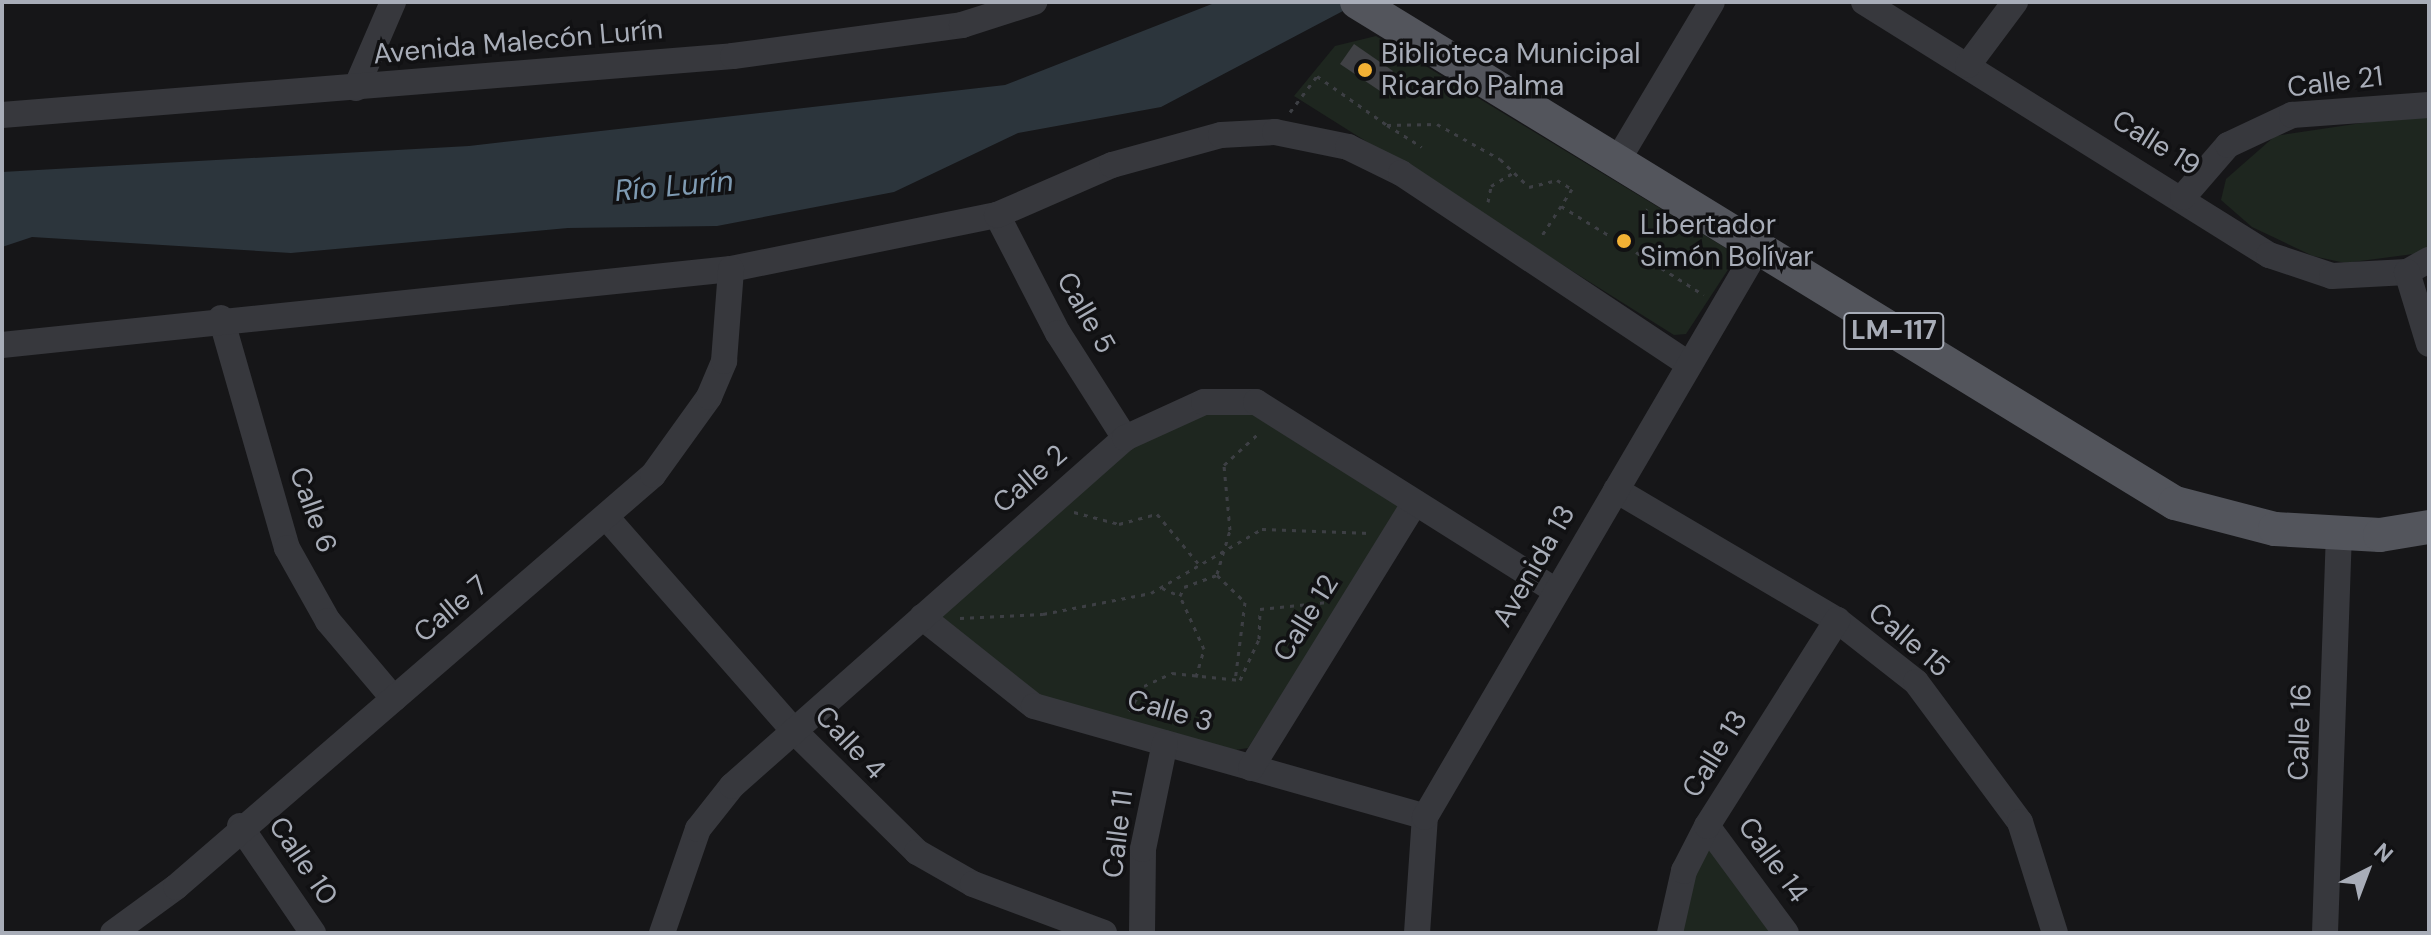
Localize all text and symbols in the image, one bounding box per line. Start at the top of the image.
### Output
street label: Avenida Malecón Lurín [372,13,664,71]
place label: Biblioteca Municipal Ricardo Palma [1381,37,1640,103]
street label: Calle 21 [2285,59,2385,105]
marker: Biblioteca Municipal Ricardo Palma [1356,61,1374,79]
street label: Calle 19 [2106,103,2206,183]
water label: Río Lurín [613,163,735,209]
place label: Libertador Simón Bolívar [1640,208,1814,274]
marker: Libertador Simón Bolívar [1615,232,1633,250]
street label: Calle 5 [1049,266,1123,360]
road number: LM-117 [1842,309,1946,353]
street label: Calle 2 [986,438,1074,520]
street label: Calle 6 [282,463,344,557]
street label: Avenida 13 [1486,499,1582,633]
street label: Calle 7 [407,568,495,650]
street label: Calle 12 [1266,568,1346,668]
street label: Calle 15 [1861,596,1957,684]
street label: Calle 3 [1123,683,1217,739]
street label: Calle 16 [2282,683,2318,781]
street label: Calle 4 [808,699,892,787]
street label: Calle 13 [1675,704,1755,804]
street label: Calle 11 [1096,788,1140,880]
street label: Calle 10 [261,811,345,911]
street label: Calle 14 [1731,811,1815,909]
north arrow [2327,831,2407,911]
text: N [2368,837,2399,869]

